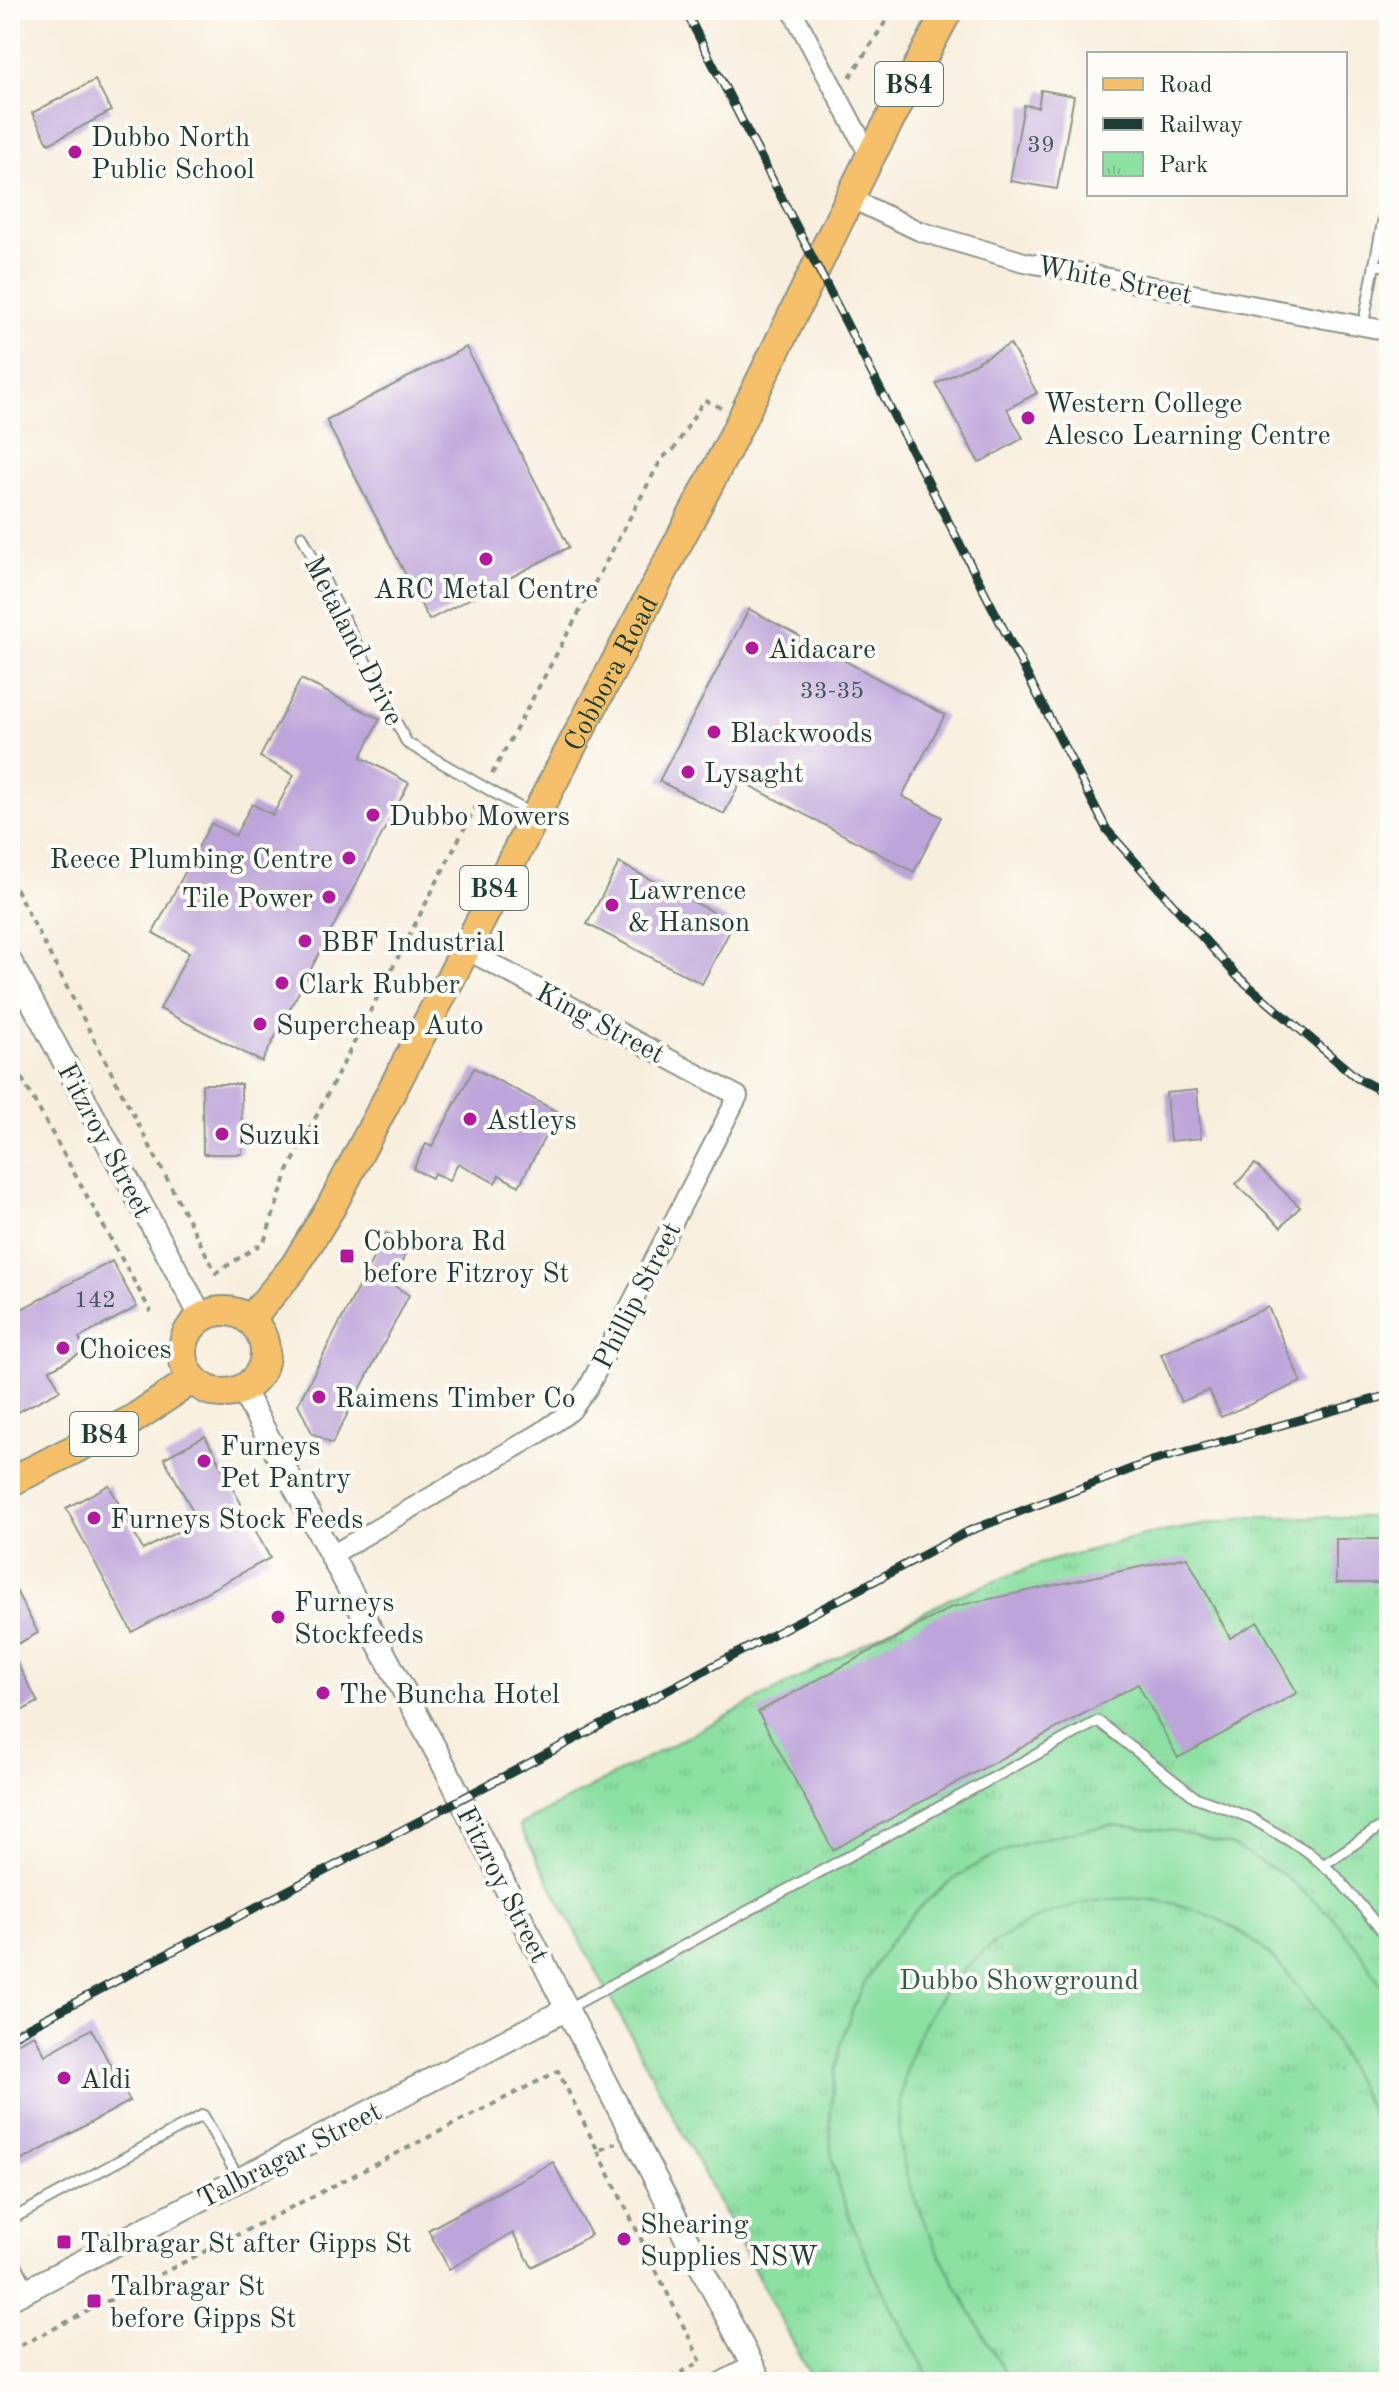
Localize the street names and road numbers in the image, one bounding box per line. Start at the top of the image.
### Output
road number: B84 [875,62,943,106]
street label: White Street [1034,253,1194,311]
street label: Metaland Drive [298,552,407,731]
street label: Cobbora Road [561,592,665,756]
road number: B84 [460,866,528,910]
street label: King Street [531,979,668,1070]
street label: Fitzroy Street [51,1059,156,1223]
street label: Phillip Street [590,1218,688,1374]
road number: B84 [70,1412,138,1456]
street label: Fitzroy Street [450,1803,553,1968]
street label: Talbragar Street [194,2098,387,2215]

